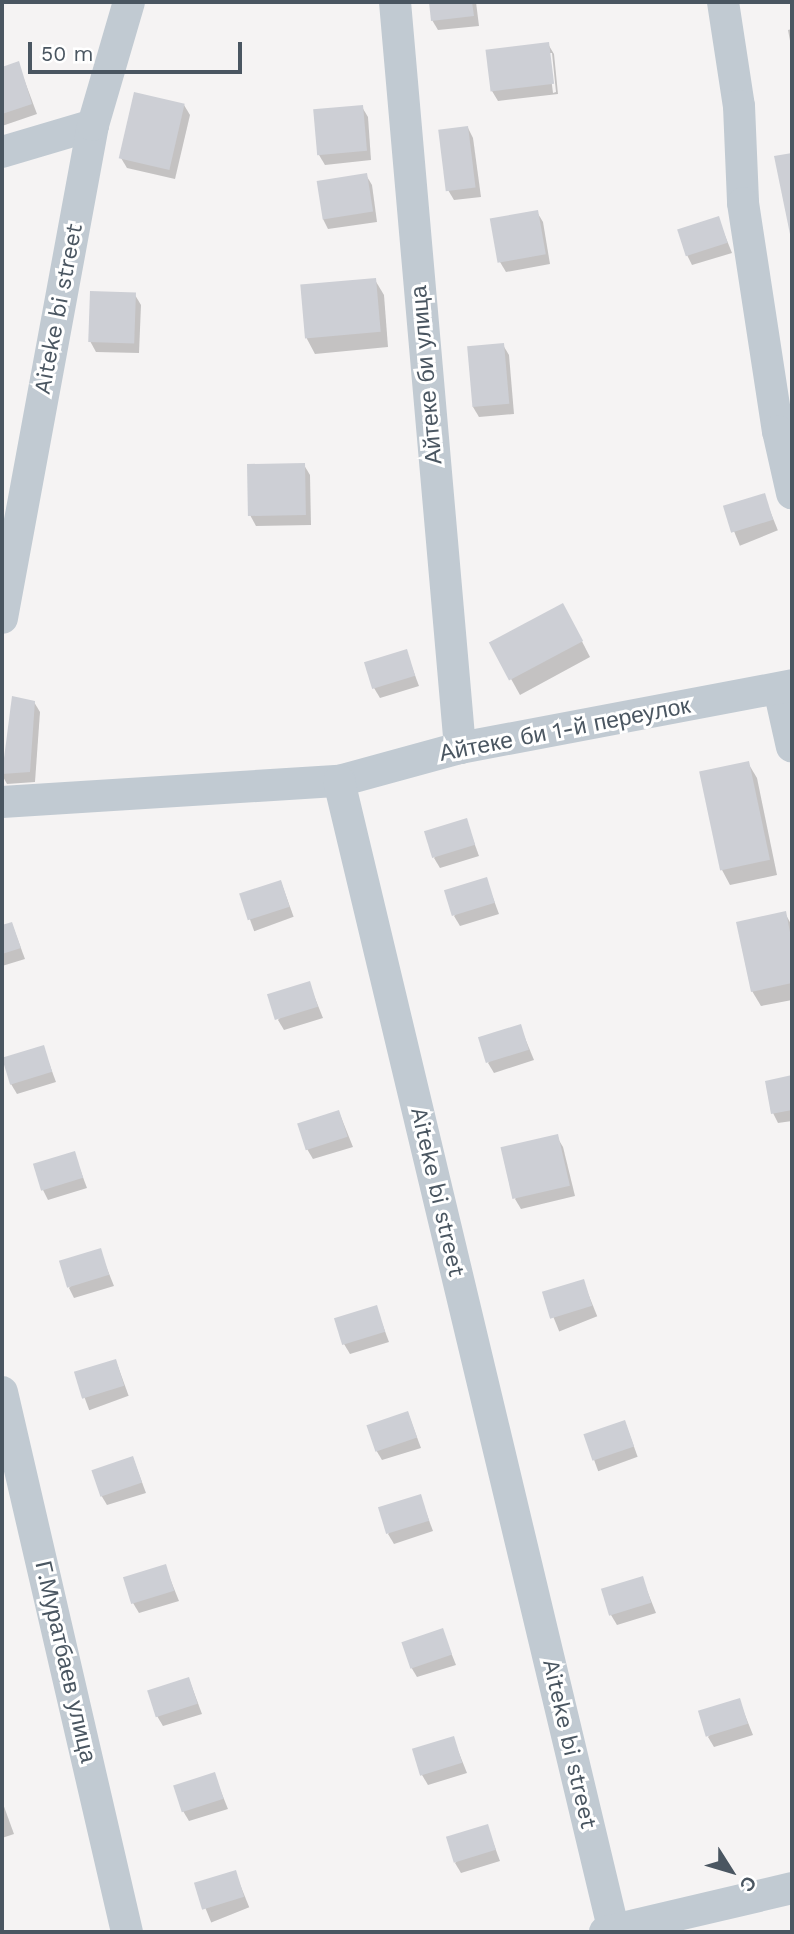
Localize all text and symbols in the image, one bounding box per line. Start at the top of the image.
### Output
scale bar [32,28,245,72]
text: 50 m [41,41,93,66]
street label: Aiteke bi street [29,221,89,397]
street label: Айтеке би улица [405,284,449,466]
street label: Айтеке би 1-й переулок [437,692,693,768]
street label: Aiteke bi street [404,1105,470,1279]
street label: Г.Муратбаев улица [28,1558,102,1766]
street label: Aiteke bi street [536,1657,602,1831]
north arrow [696,1836,766,1906]
text: С [735,1872,761,1896]

